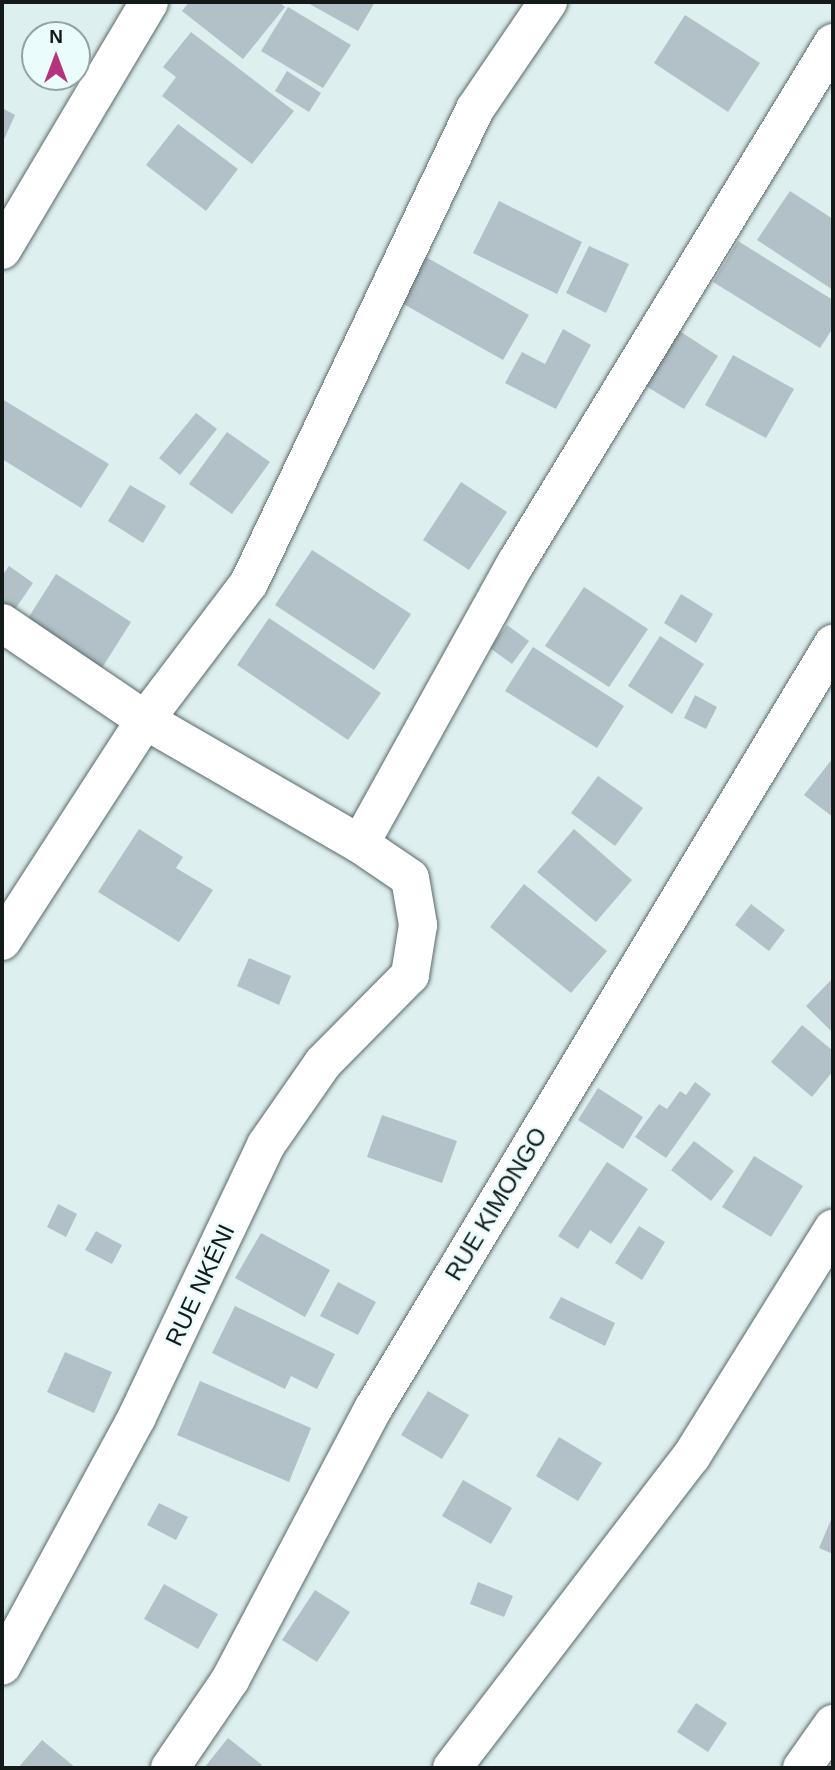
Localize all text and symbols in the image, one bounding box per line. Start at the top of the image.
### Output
north arrow [21,21,91,91]
text: N [49,26,63,47]
street label: RUE KIMONGO [439,1122,553,1286]
street label: RUE NKÉNI [159,1220,241,1350]

